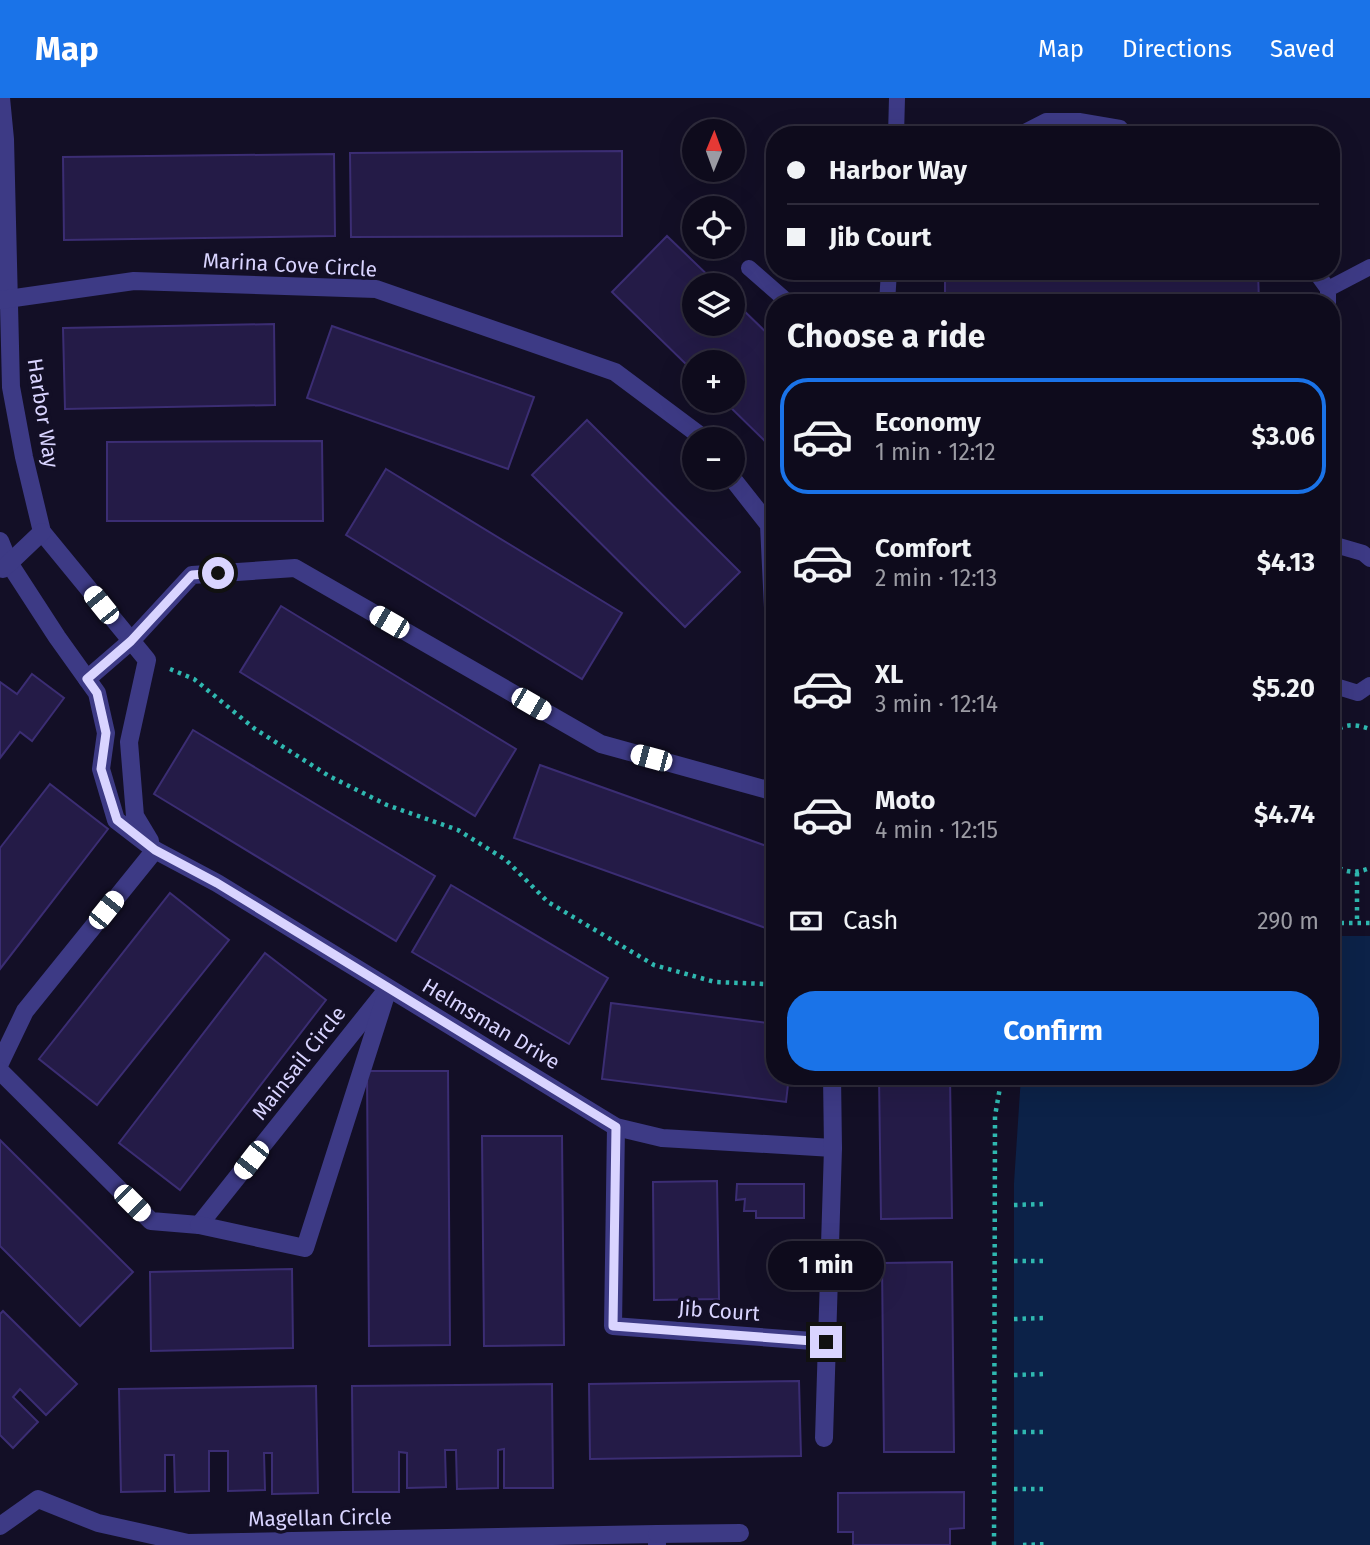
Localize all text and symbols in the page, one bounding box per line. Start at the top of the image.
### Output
text: Map [35,29,99,69]
text: Map [1038,35,1084,63]
text: Directions [1122,35,1232,63]
text: Saved [1270,35,1335,63]
north arrow [682,119,746,182]
map controls [682,119,745,490]
text: Harbor Way [829,155,967,186]
button: locate [682,196,745,259]
text: Jib Court [829,222,931,253]
street label: Marina Cove Circle [202,247,378,283]
button: layers [682,273,745,336]
text: Choose a ride [787,317,985,355]
button: + [682,350,745,413]
street label: Harbor Way [22,356,65,470]
icon: car [791,405,854,468]
text: Economy [875,407,981,438]
text: $3.06 [1251,421,1315,452]
button: − [682,427,745,490]
text: 1 min · 12:12 [875,438,996,466]
icon: car [791,531,854,594]
text: Comfort [875,533,971,564]
text: $4.13 [1257,547,1315,578]
route start [202,557,234,589]
text: 2 min · 12:13 [875,564,997,592]
car [80,582,123,628]
car [366,602,413,642]
icon: car [791,657,854,720]
text: XL [875,659,903,690]
text: $5.20 [1252,673,1315,704]
car [508,684,555,724]
text: 3 min · 12:14 [875,690,998,718]
car [628,742,675,774]
icon: car [791,783,854,846]
text: Moto [875,785,935,816]
text: $4.74 [1254,799,1315,830]
text: 4 min · 12:15 [875,816,998,844]
car [85,887,128,933]
icon: cash [787,902,825,940]
text: Cash [843,905,899,936]
text: 290 m [1257,907,1319,935]
street label: Helmsman Drive [417,973,565,1075]
button: Confirm [787,991,1319,1071]
street label: Mainsail Circle [246,1001,352,1125]
car [230,1137,273,1183]
car [110,1181,155,1225]
callout: 1 min [768,1240,884,1290]
text: 1 min [798,1251,854,1279]
street label: Jib Court [677,1295,761,1327]
route end [810,1326,842,1358]
street label: Magellan Circle [248,1504,392,1532]

